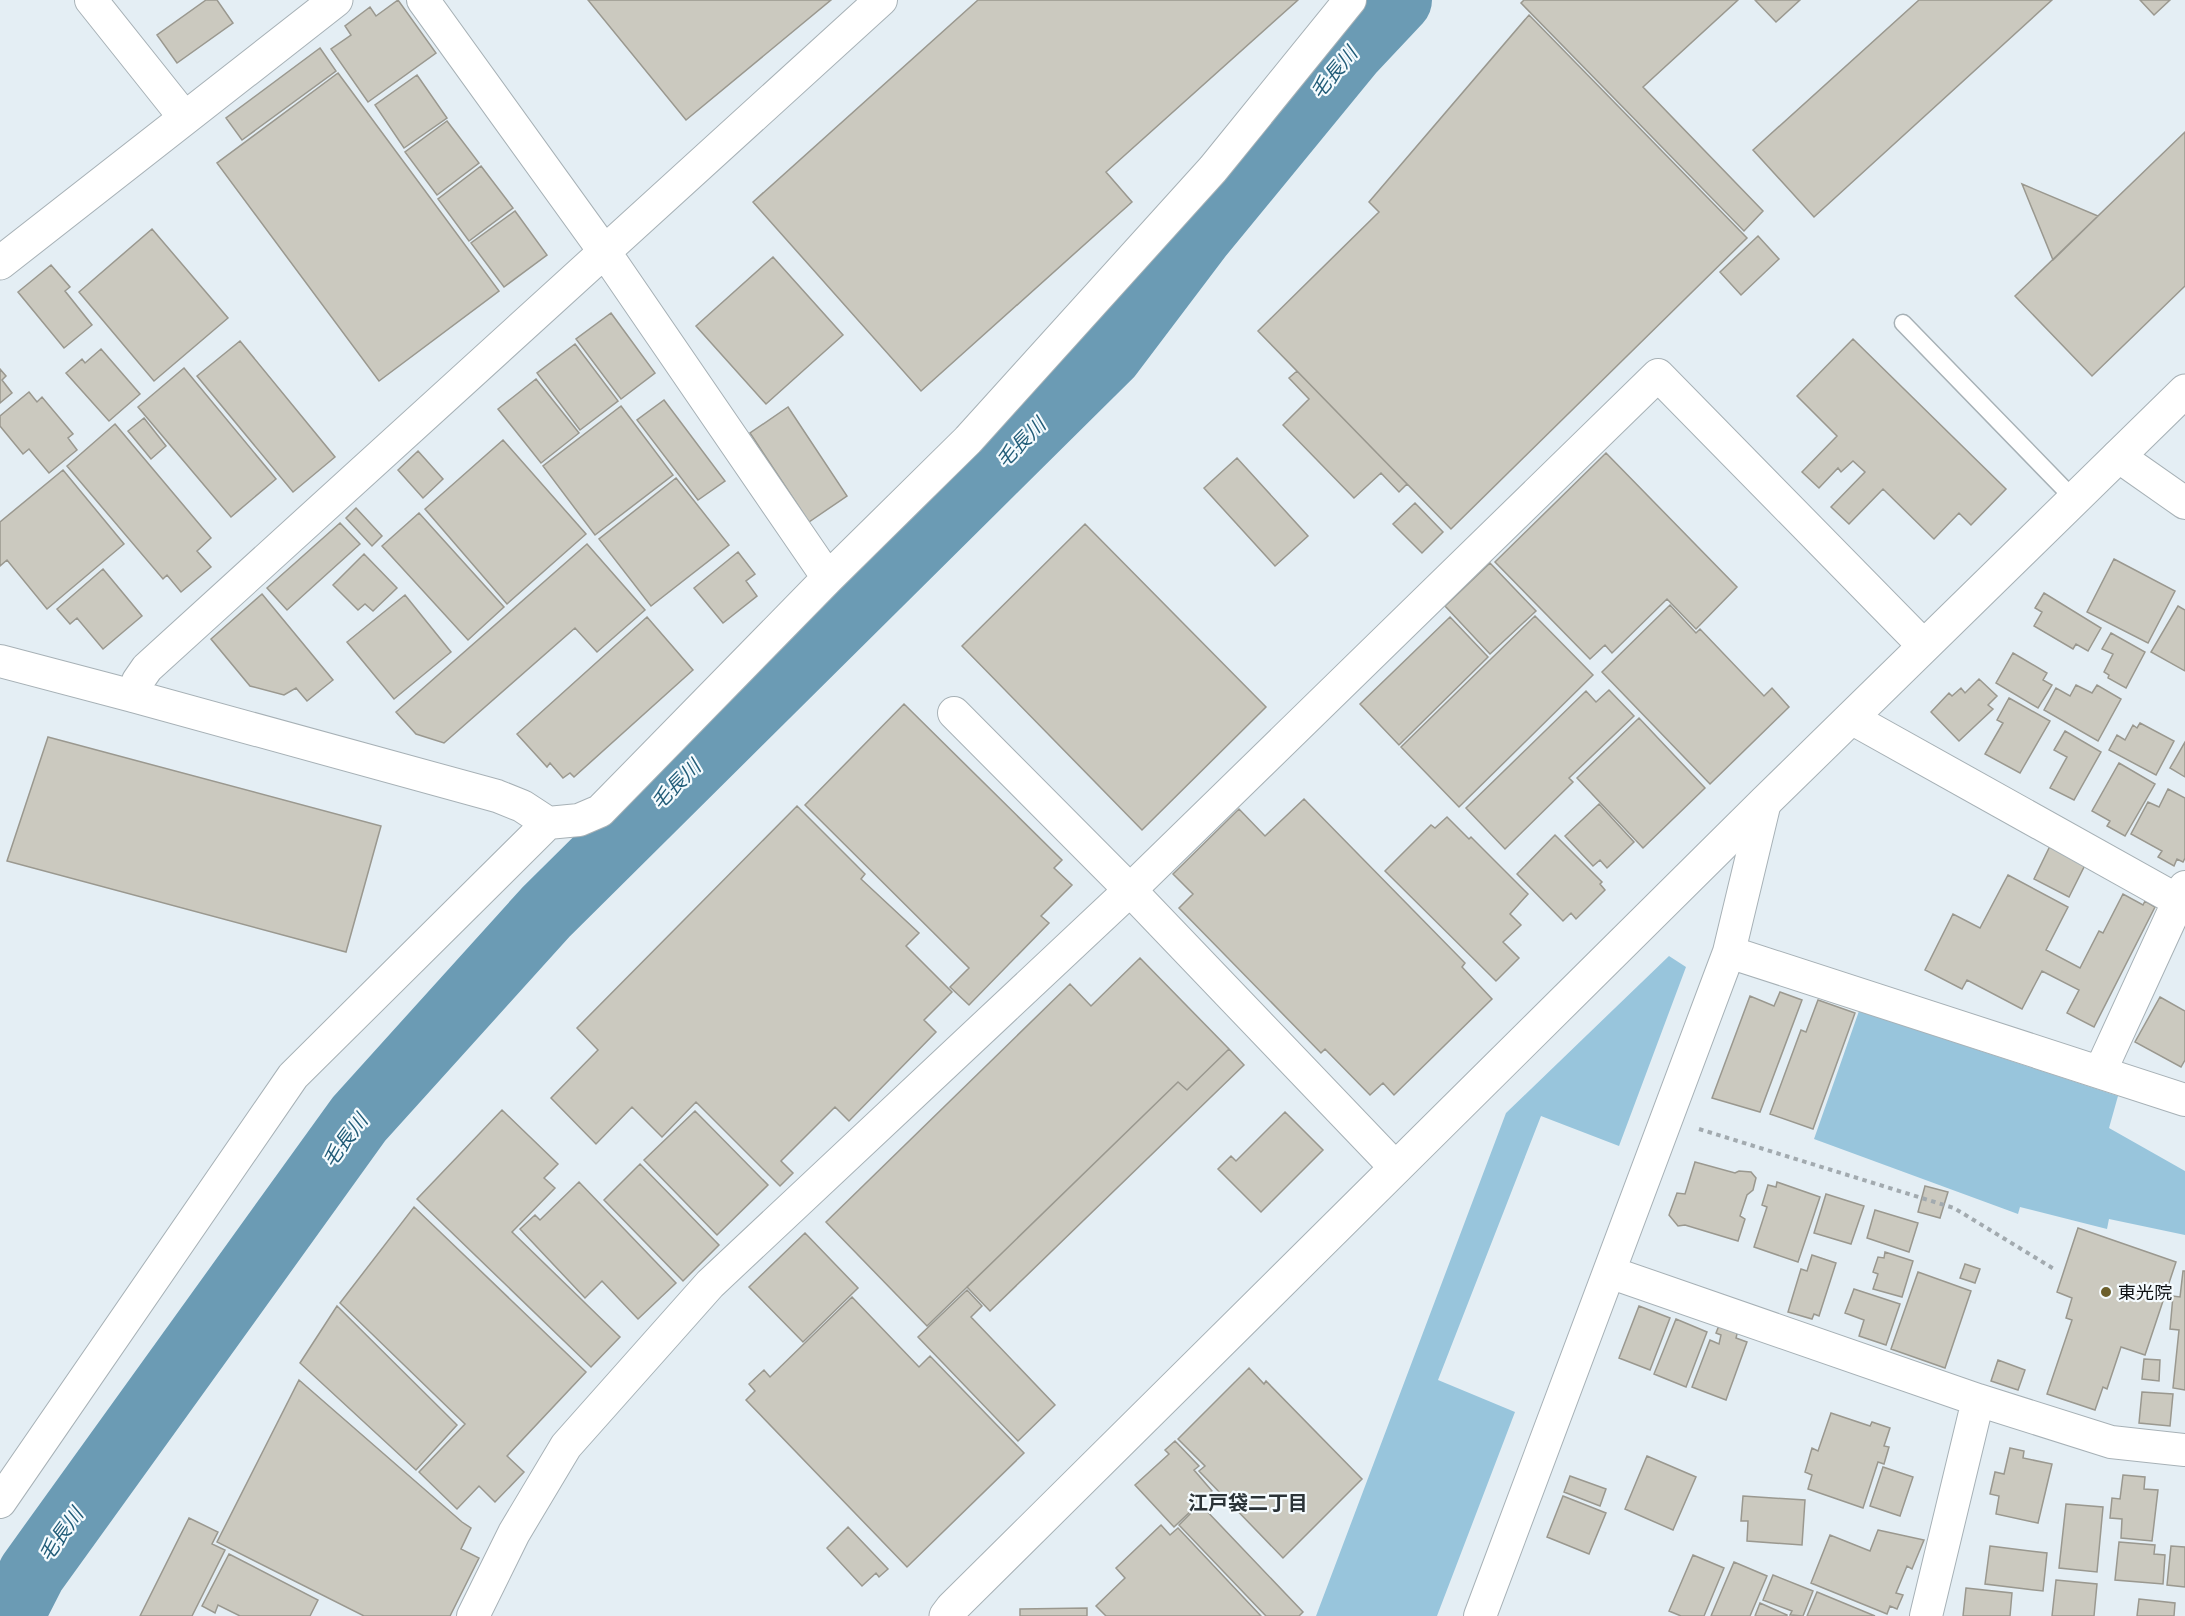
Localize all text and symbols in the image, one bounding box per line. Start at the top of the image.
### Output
water label: 毛長川 [1305,40,1363,103]
water label: 毛長川 [990,411,1051,472]
water label: 毛長川 [645,753,706,814]
water label: 毛長川 [316,1107,373,1171]
place label: 東光院 [2118,1281,2172,1303]
marker: 東光院 [2099,1285,2113,1299]
district label: 江戸袋二丁目 [1188,1490,1308,1514]
water label: 毛長川 [33,1501,89,1565]

